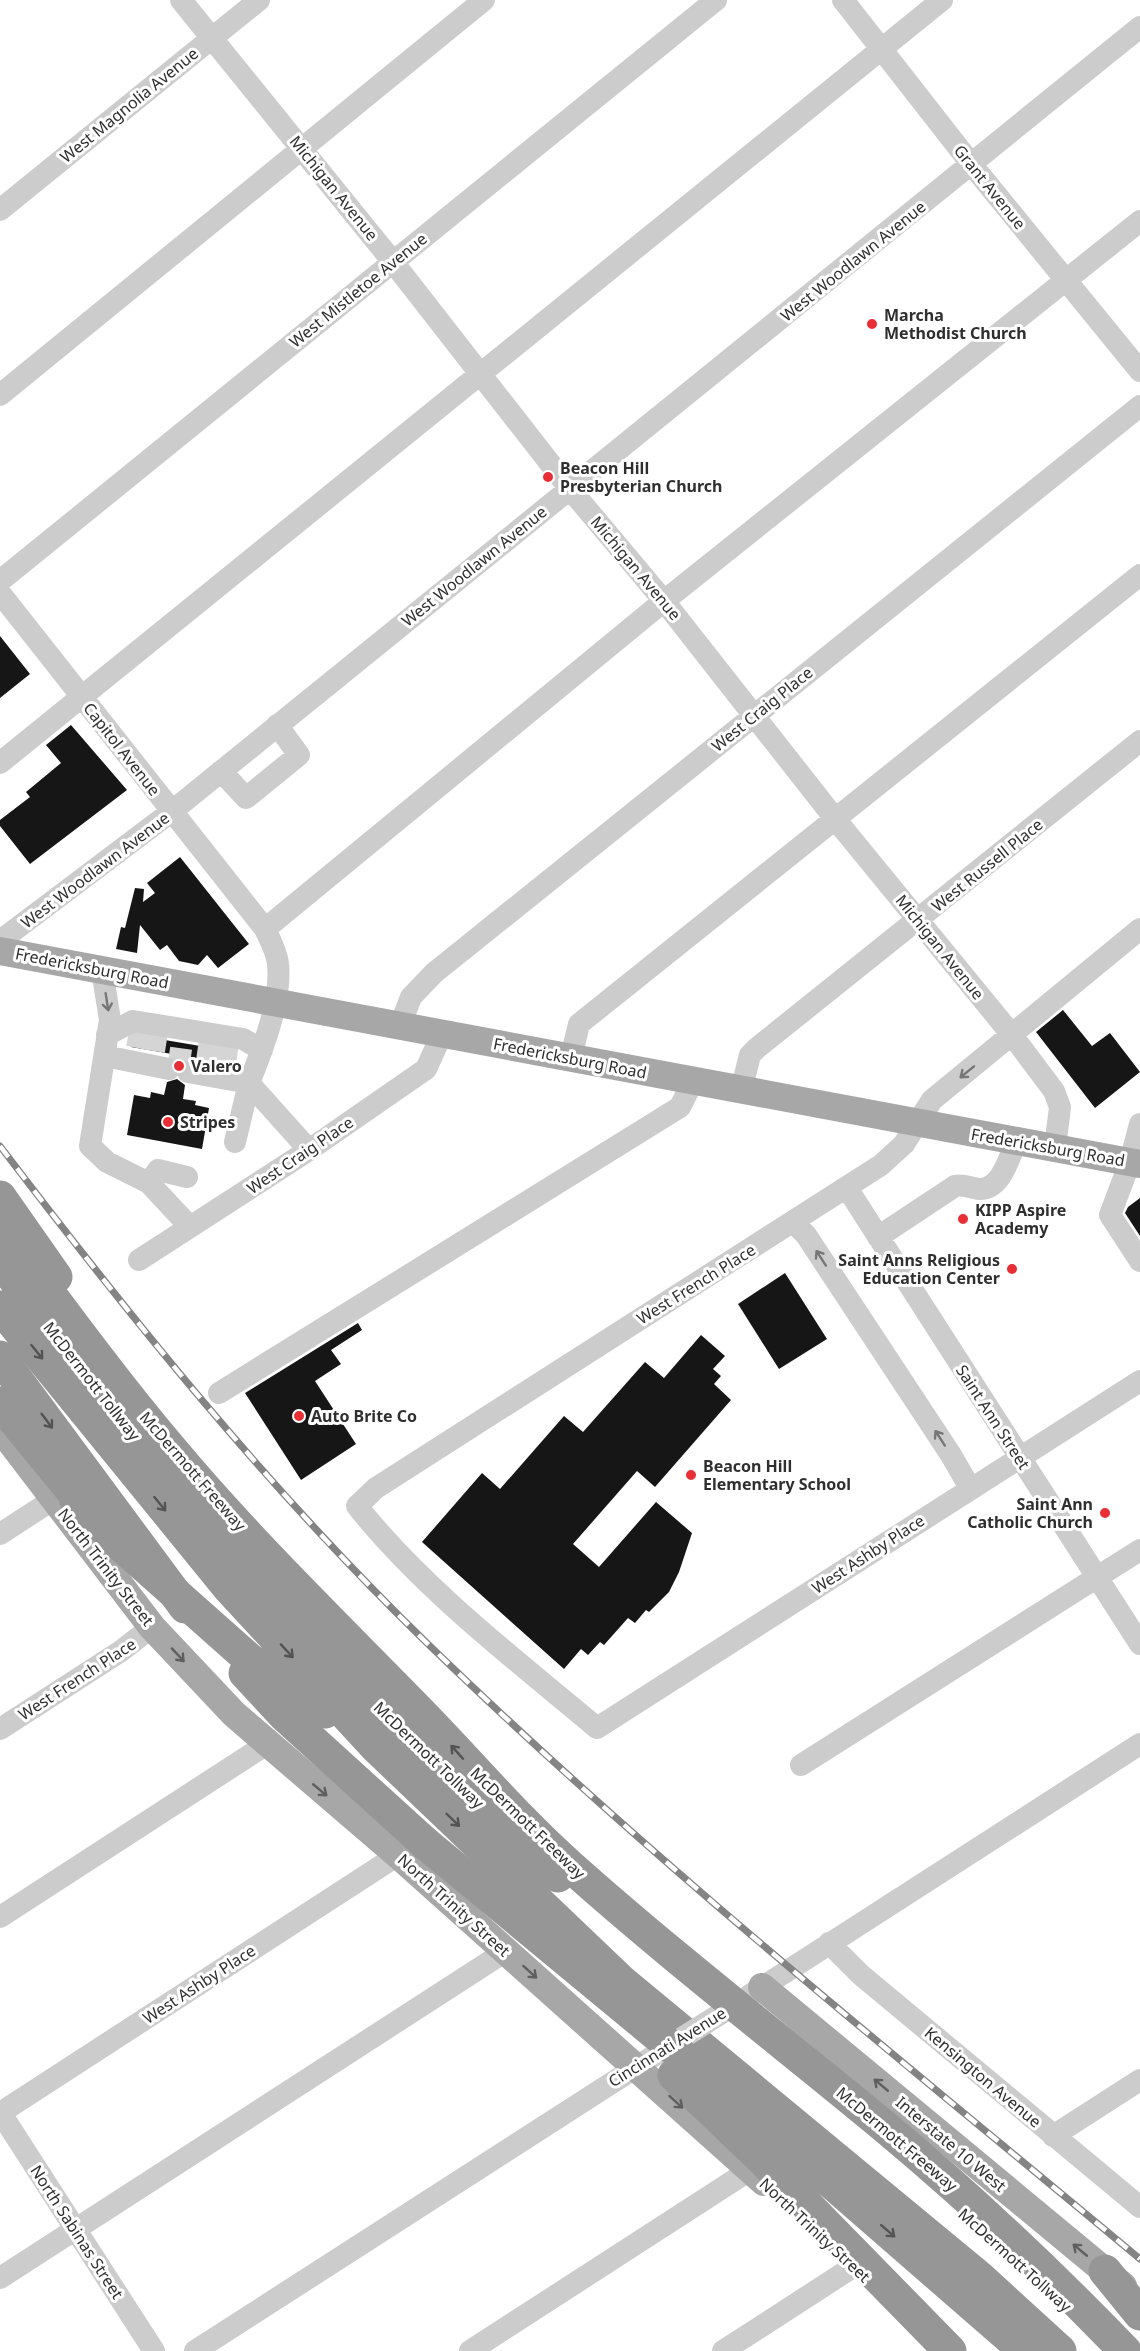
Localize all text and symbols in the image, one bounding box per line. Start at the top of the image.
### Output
street label: West Magnolia Avenue [55,42,203,168]
street label: Michigan Avenue [285,131,383,245]
street label: Grant Avenue [949,140,1031,234]
street label: West Woodlawn Avenue [776,196,930,326]
street label: West Mistletoe Avenue [285,228,431,352]
place label: Marcha Methodist Church [884,304,1027,344]
marker: Marcha Methodist Church [865,317,879,331]
place label: Beacon Hill Presbyterian Church [560,457,722,497]
marker: Beacon Hill Presbyterian Church [541,470,555,484]
street label: West Woodlawn Avenue [397,501,551,631]
street label: Michigan Avenue [586,511,686,625]
street label: West Craig Place [707,661,817,757]
street label: Capitol Avenue [79,698,165,800]
street label: West Woodlawn Avenue [16,807,174,933]
street label: West Russell Place [927,813,1047,917]
street label: Michigan Avenue [891,890,989,1004]
street label: Fredericksburg Road [13,942,171,994]
one-way arrow [102,992,113,1012]
street label: Fredericksburg Road [491,1032,649,1084]
place label: Valero [191,1055,242,1077]
marker: Valero [172,1059,186,1073]
one-way arrow [959,1066,975,1079]
place label: Stripes [180,1111,235,1133]
street label: West Craig Place [242,1111,358,1199]
marker: Stripes [161,1115,175,1129]
street label: Fredericksburg Road [969,1123,1127,1171]
place label: KIPP Aspire Academy [975,1199,1066,1239]
marker: KIPP Aspire Academy [956,1212,970,1226]
street label: West French Place [633,1239,759,1329]
place label: Saint Anns Religious Education Center [838,1249,1000,1289]
one-way arrow [815,1250,827,1267]
marker: Saint Anns Religious Education Center [1005,1262,1019,1276]
street label: McDermott Tollway [39,1317,146,1446]
one-way arrow [30,1344,43,1360]
street label: Saint Ann Street [951,1360,1035,1474]
place label: Auto Brite Co [311,1405,417,1427]
street label: McDermott Freeway [135,1406,252,1536]
marker: Auto Brite Co [292,1409,306,1423]
one-way arrow [41,1413,53,1429]
one-way arrow [934,1430,946,1447]
place label: Beacon Hill Elementary School [703,1455,851,1495]
marker: Beacon Hill Elementary School [684,1468,698,1482]
place label: Saint Ann Catholic Church [967,1493,1093,1533]
one-way arrow [153,1496,166,1512]
street label: North Trinity Street [53,1504,159,1631]
marker: Saint Ann Catholic Church [1098,1506,1112,1520]
street label: West Ashby Place [807,1509,929,1599]
street label: West French Place [14,1633,140,1725]
one-way arrow [280,1644,294,1659]
one-way arrow [171,1648,186,1663]
street label: McDermott Tollway [369,1697,489,1814]
one-way arrow [450,1745,464,1760]
street label: McDermott Freeway [466,1762,591,1884]
one-way arrow [312,1783,328,1796]
one-way arrow [445,1813,460,1827]
street label: North Trinity Street [393,1849,515,1961]
street label: West Ashby Place [138,1939,260,2029]
one-way arrow [522,1966,538,1979]
street label: Cincinnati Avenue [604,2002,730,2092]
street label: Kensington Avenue [920,2022,1046,2132]
one-way arrow [873,2079,889,2092]
street label: McDermott Freeway [832,2082,963,2197]
street label: Interstate 10 West [891,2091,1011,2197]
one-way arrow [668,2095,683,2110]
street label: North Sabinas Street [25,2161,129,2303]
street label: North Trinity Street [755,2173,875,2287]
street label: McDermott Tollway [954,2203,1077,2317]
one-way arrow [881,2224,896,2238]
one-way arrow [1072,2243,1088,2256]

